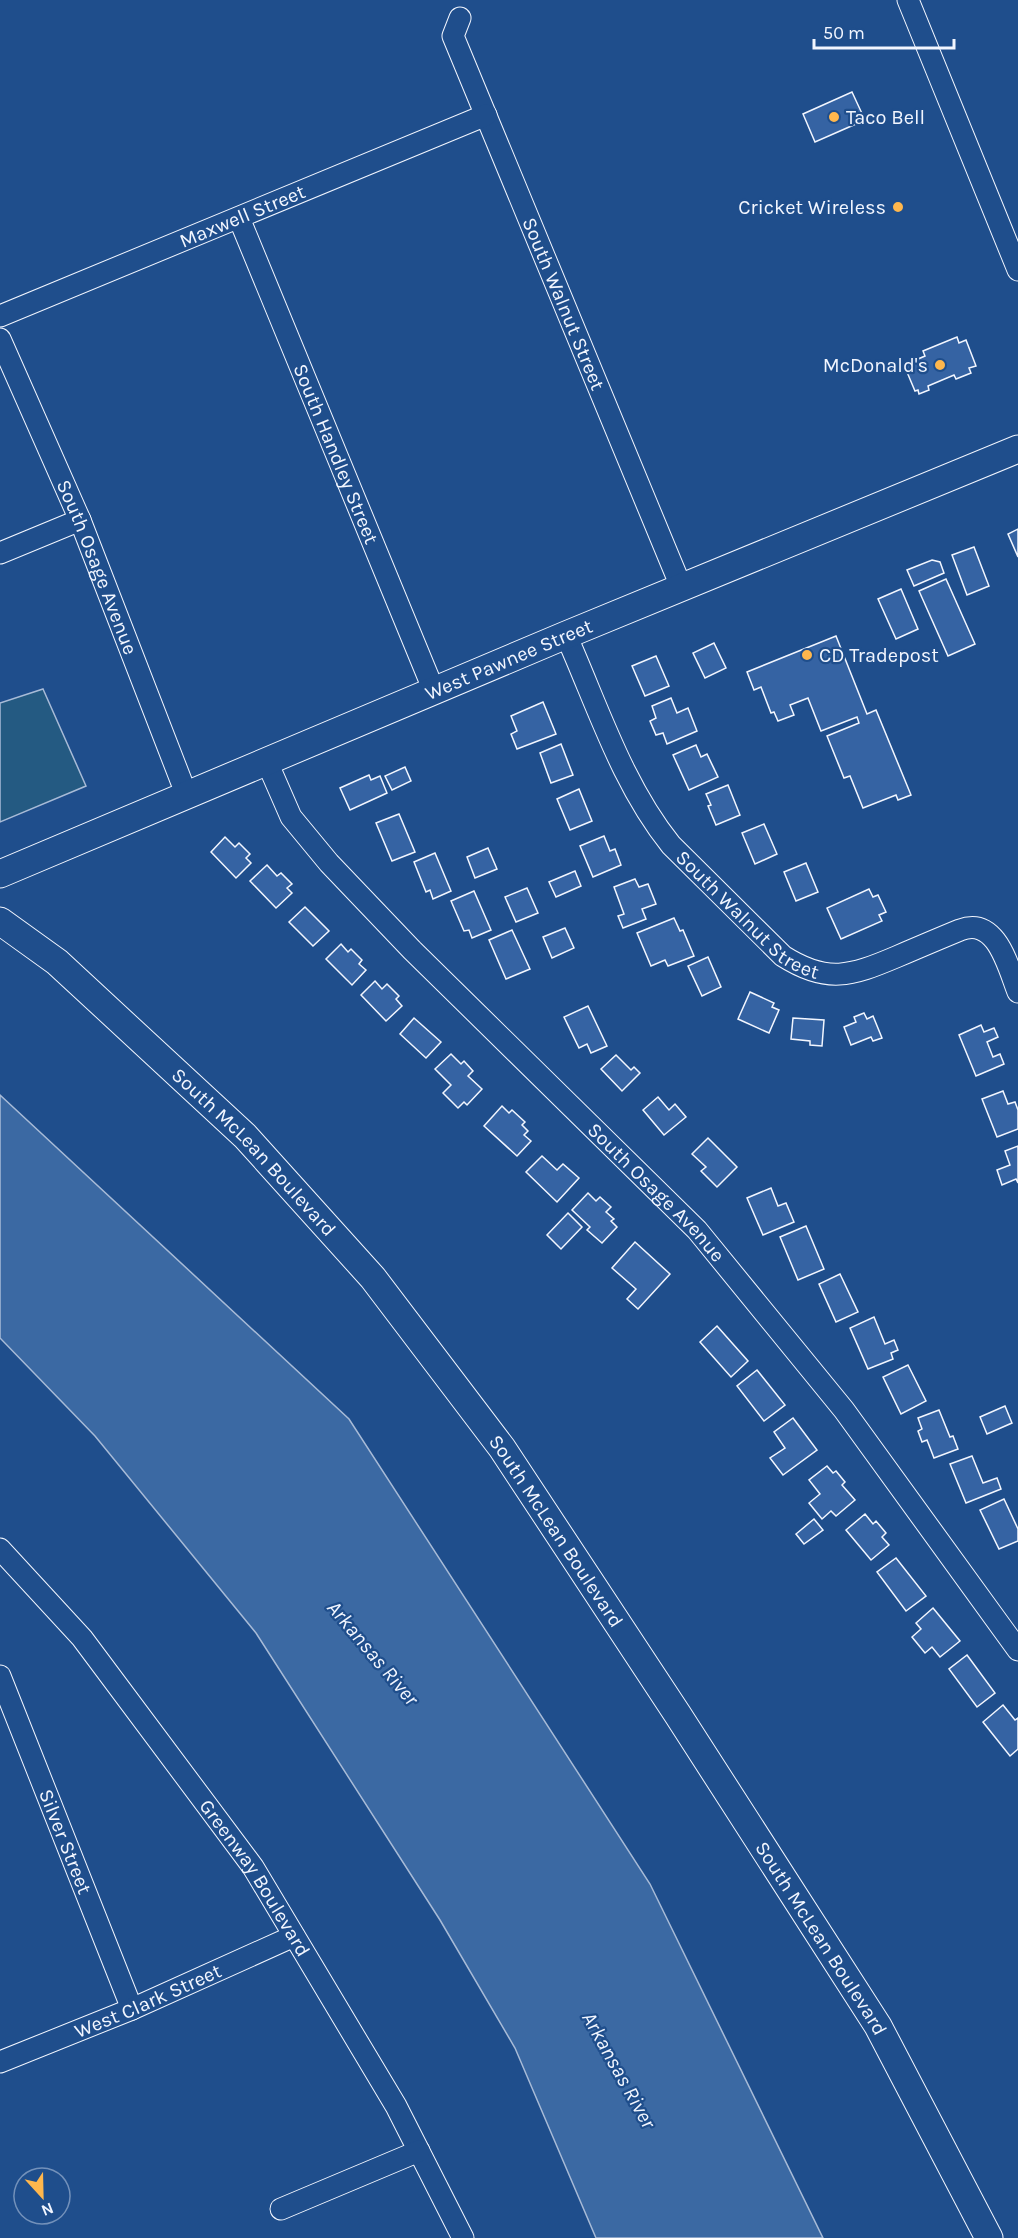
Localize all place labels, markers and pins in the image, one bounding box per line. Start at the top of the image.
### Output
place label: Taco Bell [846,106,925,129]
marker: Taco Bell [827,110,841,124]
place label: Cricket Wireless [738,196,886,219]
marker: Cricket Wireless [891,200,905,214]
place label: McDonald's [823,354,928,377]
marker: McDonald's [933,358,947,372]
place label: CD Tradepost [819,644,939,667]
marker: CD Tradepost [800,648,814,662]

